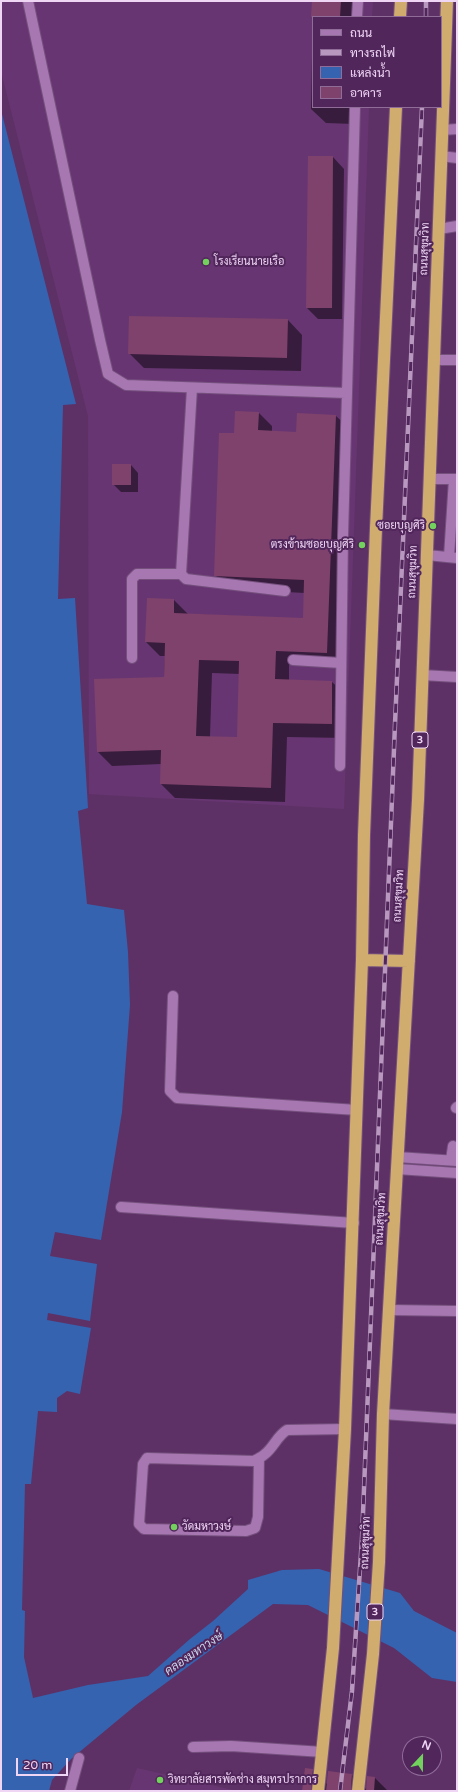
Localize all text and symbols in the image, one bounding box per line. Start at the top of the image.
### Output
legend [312,16,442,108]
text: ถนน [350,26,372,40]
text: ทางรถไฟ [350,46,395,60]
text: แหล่งน้ำ [350,66,390,80]
text: อาคาร [350,86,382,100]
street label: ถนนสุขุมวิท [417,222,433,276]
place label: โรงเรียนนายเรือ [214,255,284,269]
marker: โรงเรียนนายเรือ [201,257,211,267]
place label: ซอยบุญศิริ [377,519,425,533]
marker: ซอยบุญศิริ [428,521,438,531]
place label: ตรงข้ามซอยบุญศิริ [271,538,354,552]
marker: ตรงข้ามซอยบุญศิริ [357,540,367,550]
street label: ถนนสุขุมวิท [405,545,421,599]
road number: 3 [412,732,428,748]
street label: ถนนสุขุมวิท [391,869,407,923]
street label: ถนนสุขุมวิท [373,1192,389,1246]
street label: ถนนสุขุมวิท [358,1516,374,1570]
place label: วัดมหาวงษ์ [182,1520,231,1534]
marker: วัดมหาวงษ์ [169,1522,179,1532]
road number: 3 [367,1604,383,1620]
water label: คลองมหาวงษ์ [162,1629,226,1679]
north arrow [402,1736,442,1776]
text: N [420,1738,433,1753]
scale bar [18,1750,70,1776]
text: 20 m [23,1758,52,1772]
place label: วิทยาลัยสารพัดช่าง สมุทรปราการ [168,1773,317,1787]
marker: วิทยาลัยสารพัดช่าง สมุทรปราการ [155,1775,165,1785]

